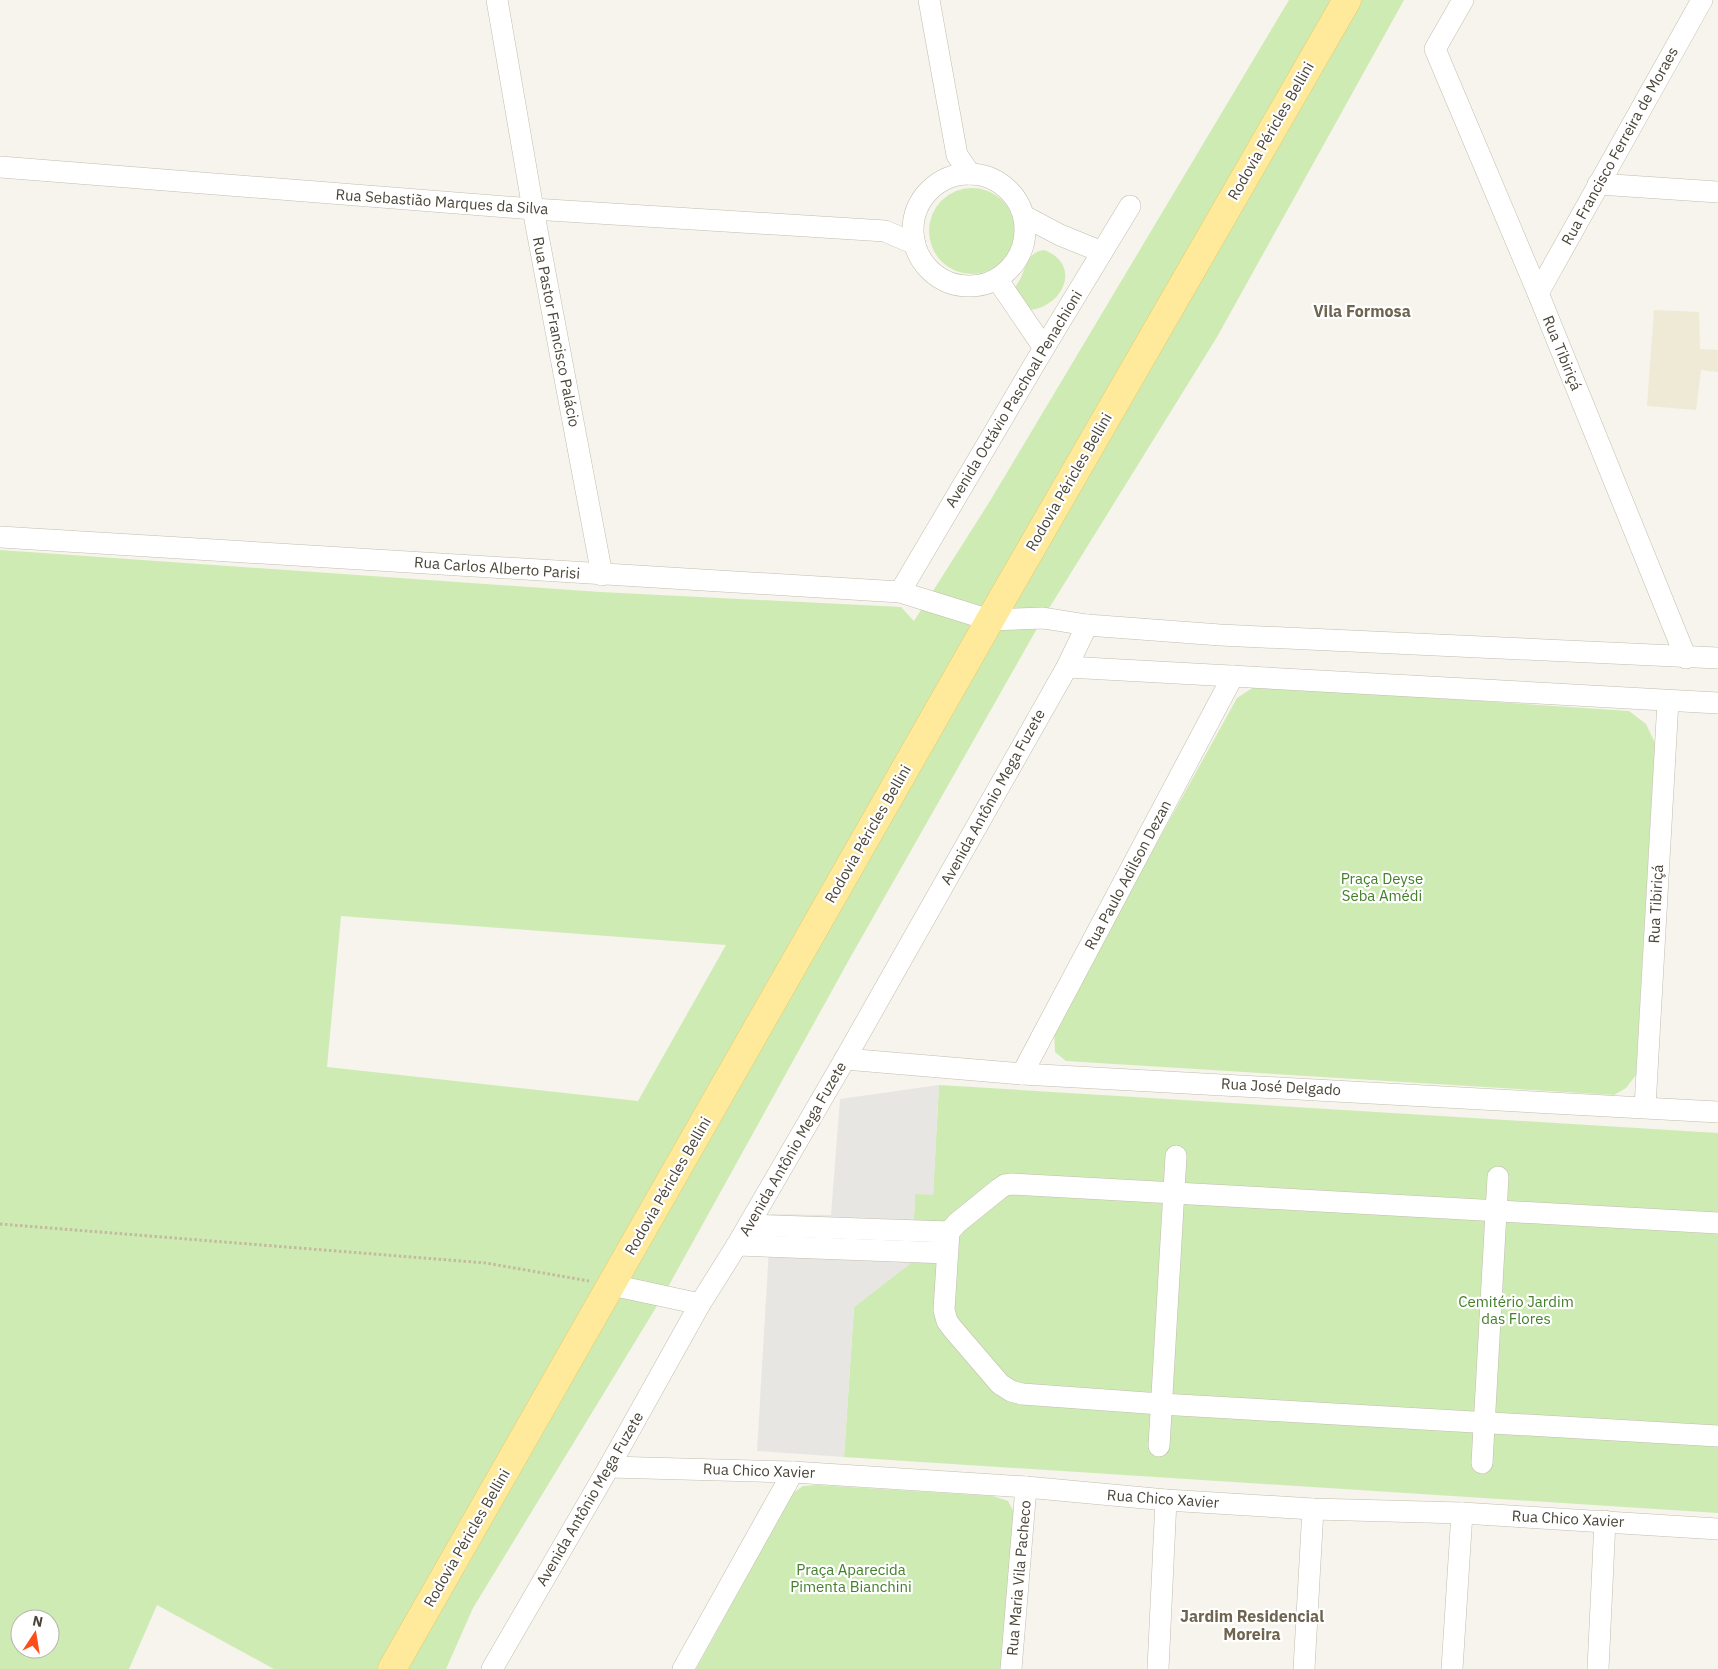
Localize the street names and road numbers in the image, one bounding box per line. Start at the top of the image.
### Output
street label: Rua Francisco Ferreira de Moraes [1557,43,1682,248]
street label: Rodovia Péricles Bellini [1223,58,1318,203]
street label: Rua Sebastião Marques da Silva [335,185,549,218]
street label: Rua Pastor Francisco Palácio [529,235,584,429]
street label: Avenida Octávio Paschoal Penachioni [941,287,1086,511]
street label: Rua Tibiriçá [1539,313,1586,393]
street label: Rodovia Péricles Bellini [1021,409,1116,554]
street label: Rua Carlos Alberto Parisi [413,552,581,583]
street label: Avenida Antônio Mega Fuzete [936,706,1049,888]
street label: Rodovia Péricles Bellini [820,761,915,906]
street label: Rua Paulo Adilson Dezan [1080,797,1175,953]
street label: Rua Tibiriçá [1644,864,1667,944]
street label: Avenida Antônio Mega Fuzete [735,1058,850,1239]
street label: Rua José Delgado [1221,1074,1342,1099]
street label: Rodovia Péricles Bellini [620,1113,715,1258]
street label: Avenida Antônio Mega Fuzete [532,1408,647,1589]
street label: Rua Chico Xavier [702,1459,816,1482]
street label: Rodovia Péricles Bellini [419,1465,514,1610]
street label: Rua Chico Xavier [1106,1485,1220,1512]
street label: Rua Maria Vila Pacheco [1002,1499,1035,1657]
street label: Rua Chico Xavier [1511,1506,1625,1531]

